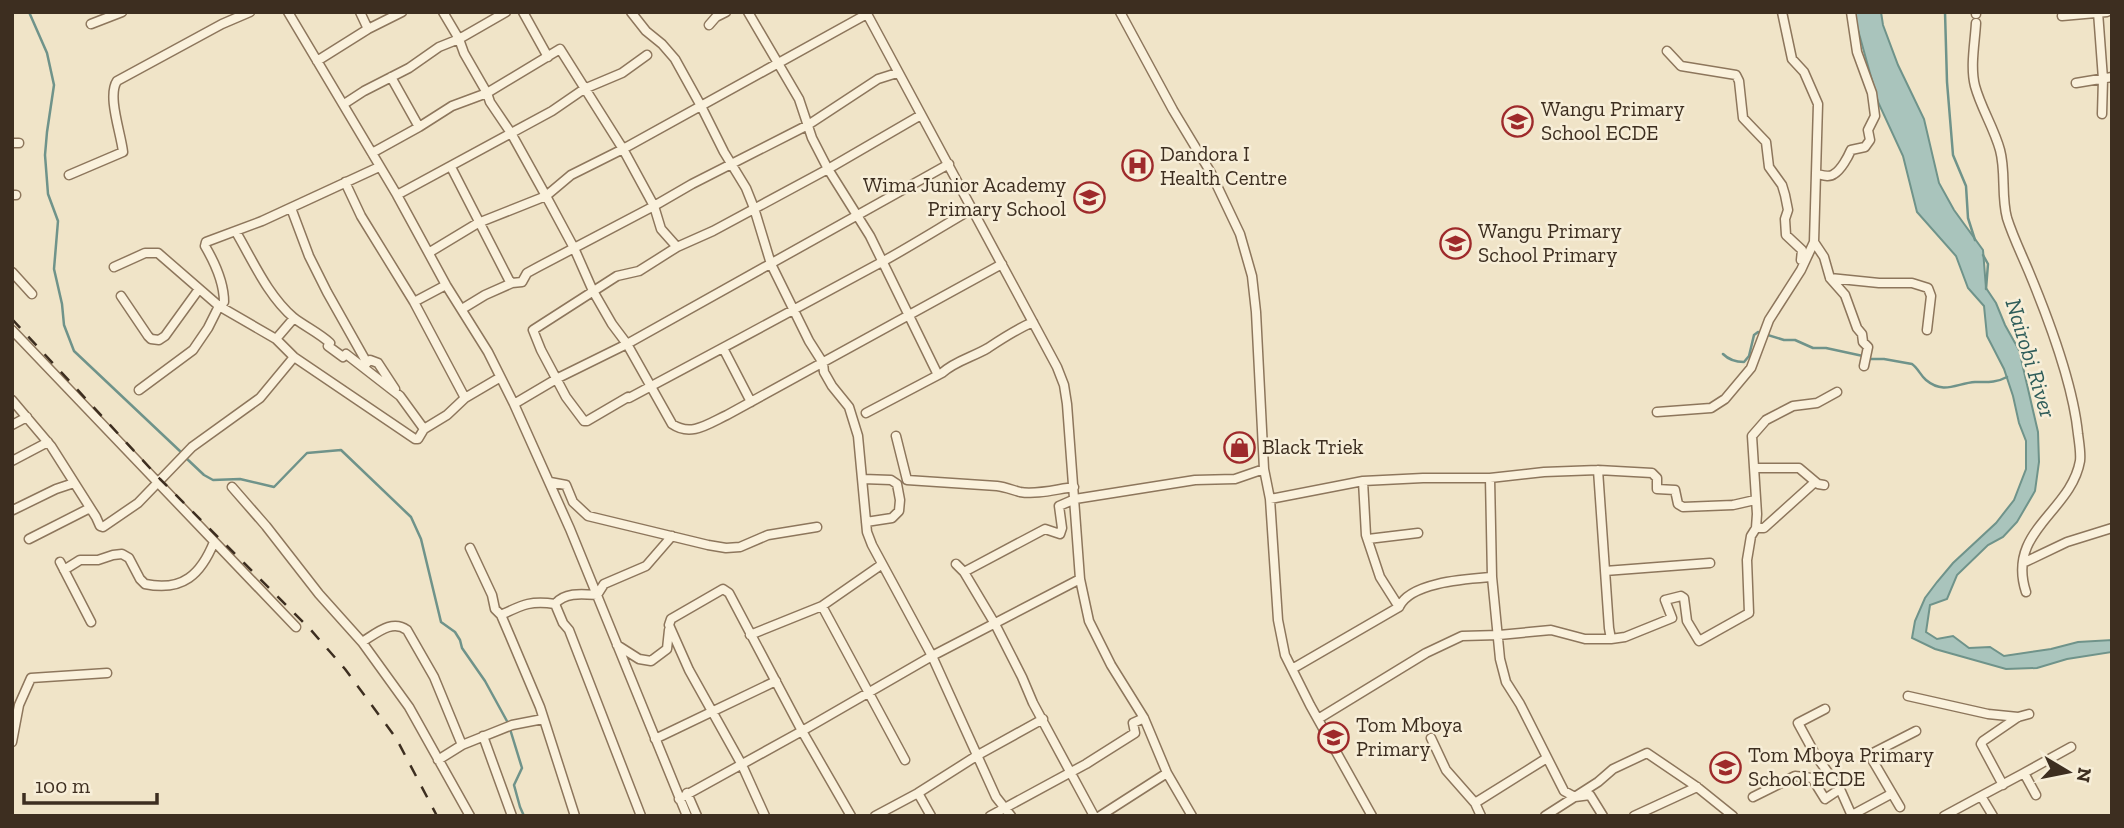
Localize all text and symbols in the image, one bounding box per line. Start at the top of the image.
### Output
place label: Wangu Primary School ECDE [1541,96,1685,145]
school or university icon: Wangu Primary School ECDE [1501,104,1535,138]
place label: Dandora I Health Centre [1160,141,1287,190]
hospital icon: Dandora I Health Centre [1120,149,1154,183]
place label: Wima Junior Academy Primary School [863,172,1066,221]
school or university icon: Wima Junior Academy Primary School [1072,180,1106,214]
place label: Wangu Primary School Primary [1478,218,1622,267]
school or university icon: Wangu Primary School Primary [1438,226,1472,260]
water label: Nairobi River [2000,295,2062,421]
shop icon: Black Triek [1222,430,1256,464]
place label: Black Triek [1262,434,1364,459]
place label: Tom Mboya Primary [1356,712,1462,761]
school or university icon: Tom Mboya Primary [1316,720,1350,754]
north arrow [2033,737,2103,807]
place label: Tom Mboya Primary School ECDE [1748,742,1934,791]
school or university icon: Tom Mboya Primary School ECDE [1708,750,1742,784]
scale bar [24,762,158,806]
text: N [2072,766,2097,784]
text: 100 m [35,773,90,798]

